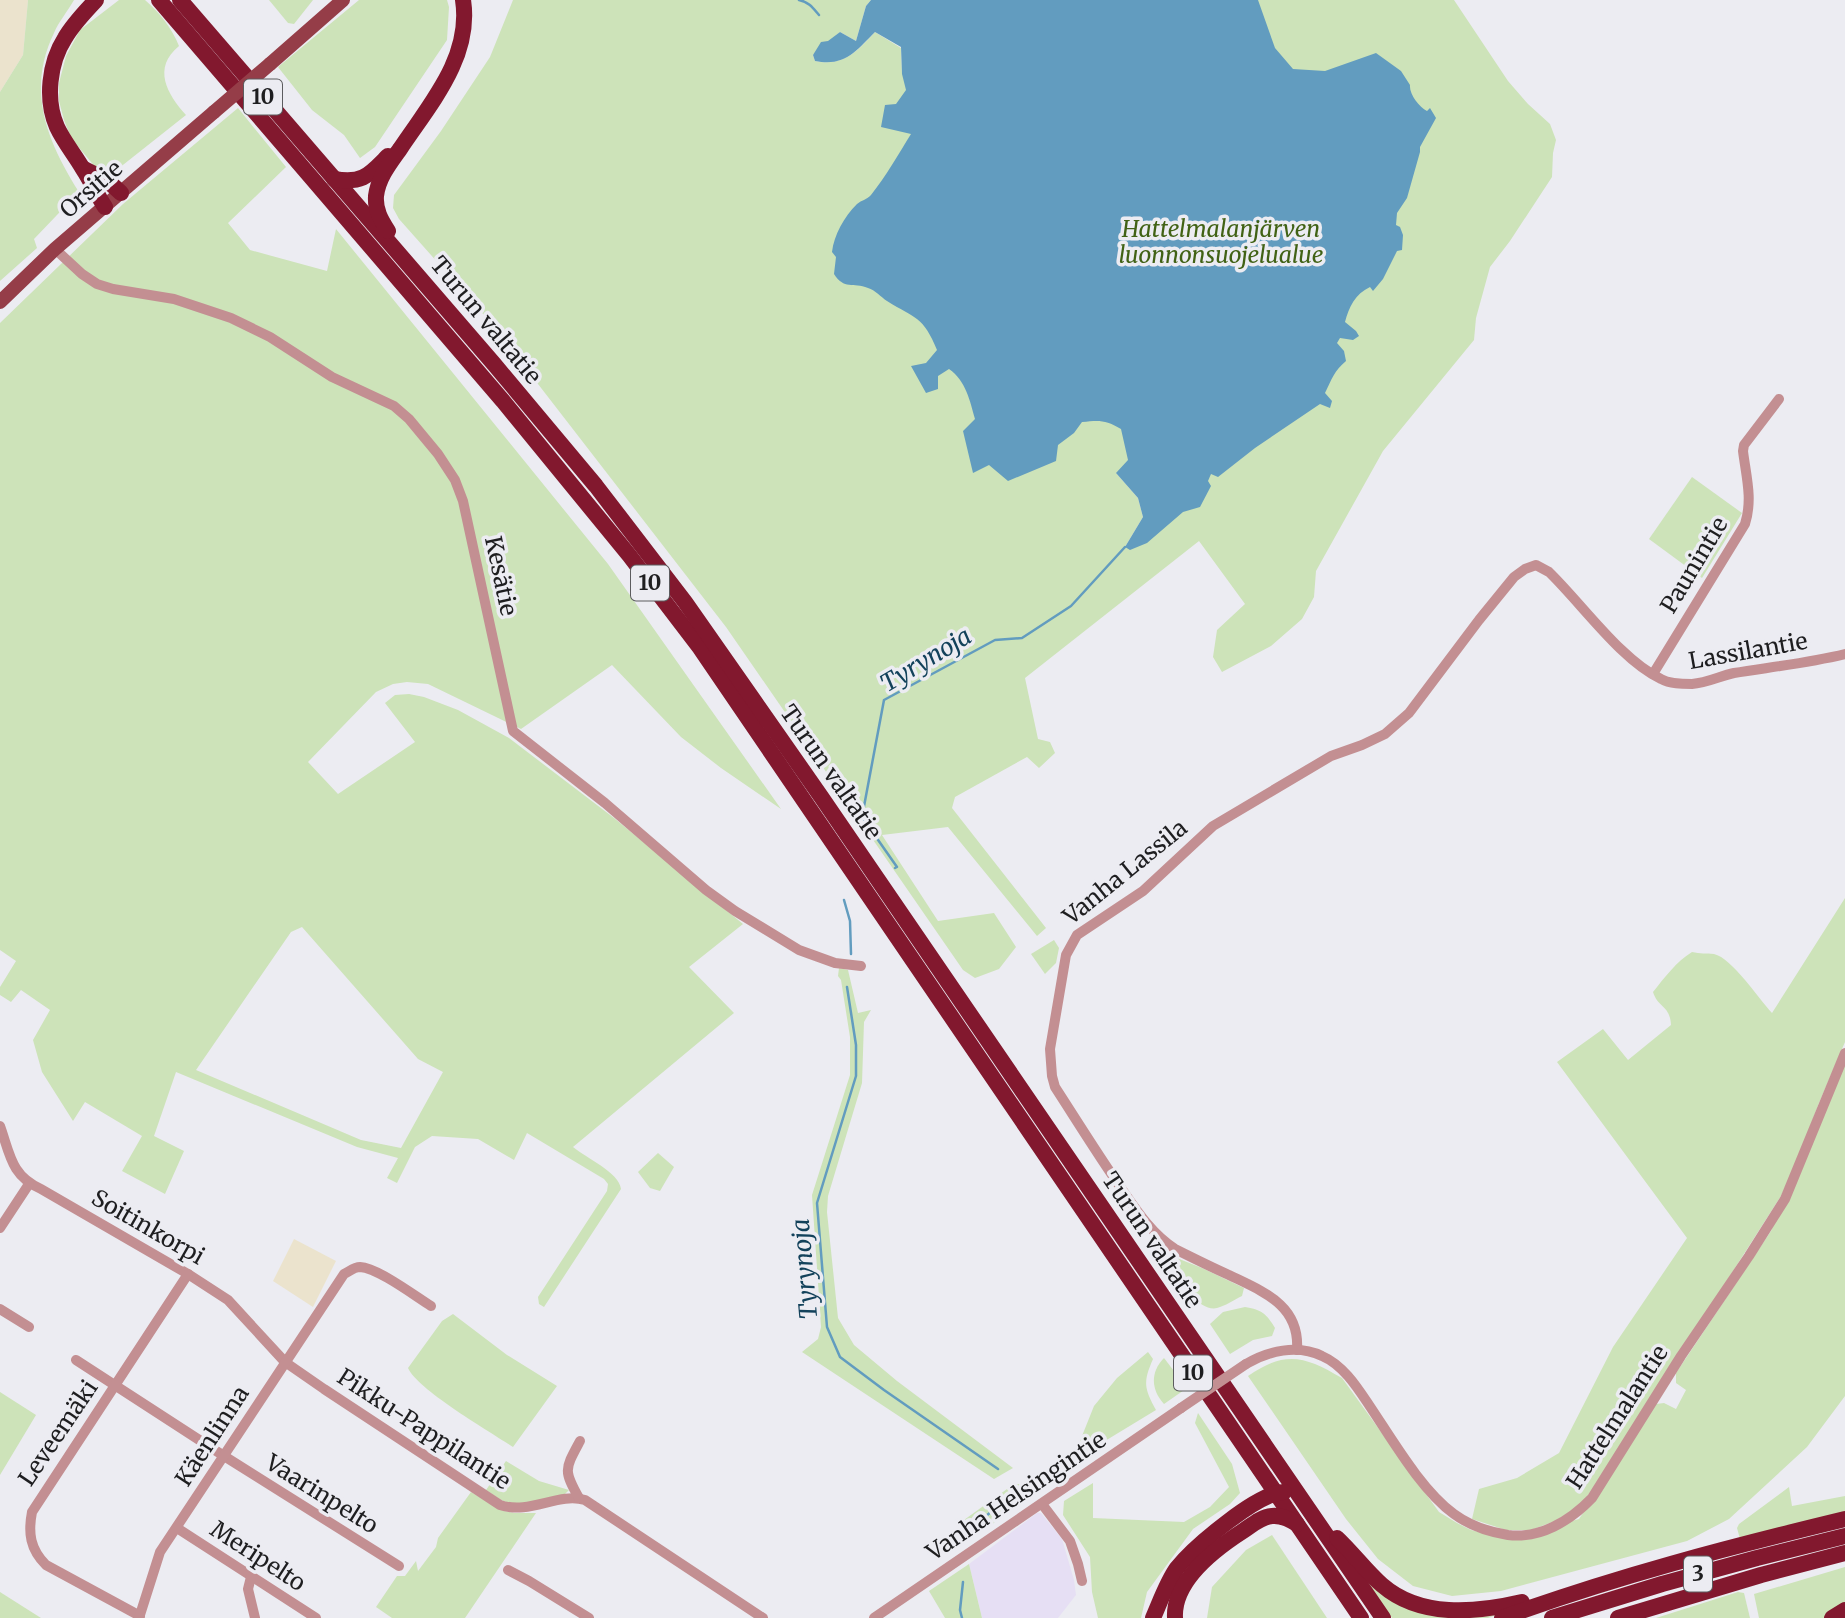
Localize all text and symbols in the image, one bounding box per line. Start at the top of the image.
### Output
road number: 10 [244,80,282,114]
street label: Orsitie [53,154,128,224]
park label: Hattelmalanjärven luonnonsuojelualue [1119,214,1323,269]
street label: Turun valtatie [425,250,548,389]
street label: Paunintie [1654,511,1734,618]
street label: Kesätie [479,533,524,618]
road number: 10 [631,566,669,600]
water label: Tyrynoja [875,620,977,699]
street label: Lassilantie [1686,626,1810,675]
street label: Turun valtatie [774,699,889,845]
street label: Vanha Lassila [1056,813,1193,931]
street label: Turun valtatie [1096,1166,1209,1313]
street label: Soitinkorpi [87,1183,210,1270]
water label: Tyrynoja [785,1217,824,1321]
street label: Hattelmalantie [1559,1339,1674,1494]
road number: 10 [1174,1356,1212,1390]
street label: Pikku-Pappilantie [332,1362,516,1495]
street label: Leveemäki [12,1374,104,1491]
street label: Käenlinna [168,1380,255,1491]
street label: Vanha Helsingintie [920,1425,1111,1567]
street label: Vaarinpelto [260,1447,384,1540]
street label: Meripelto [205,1514,311,1597]
road number: 3 [1684,1556,1712,1592]

